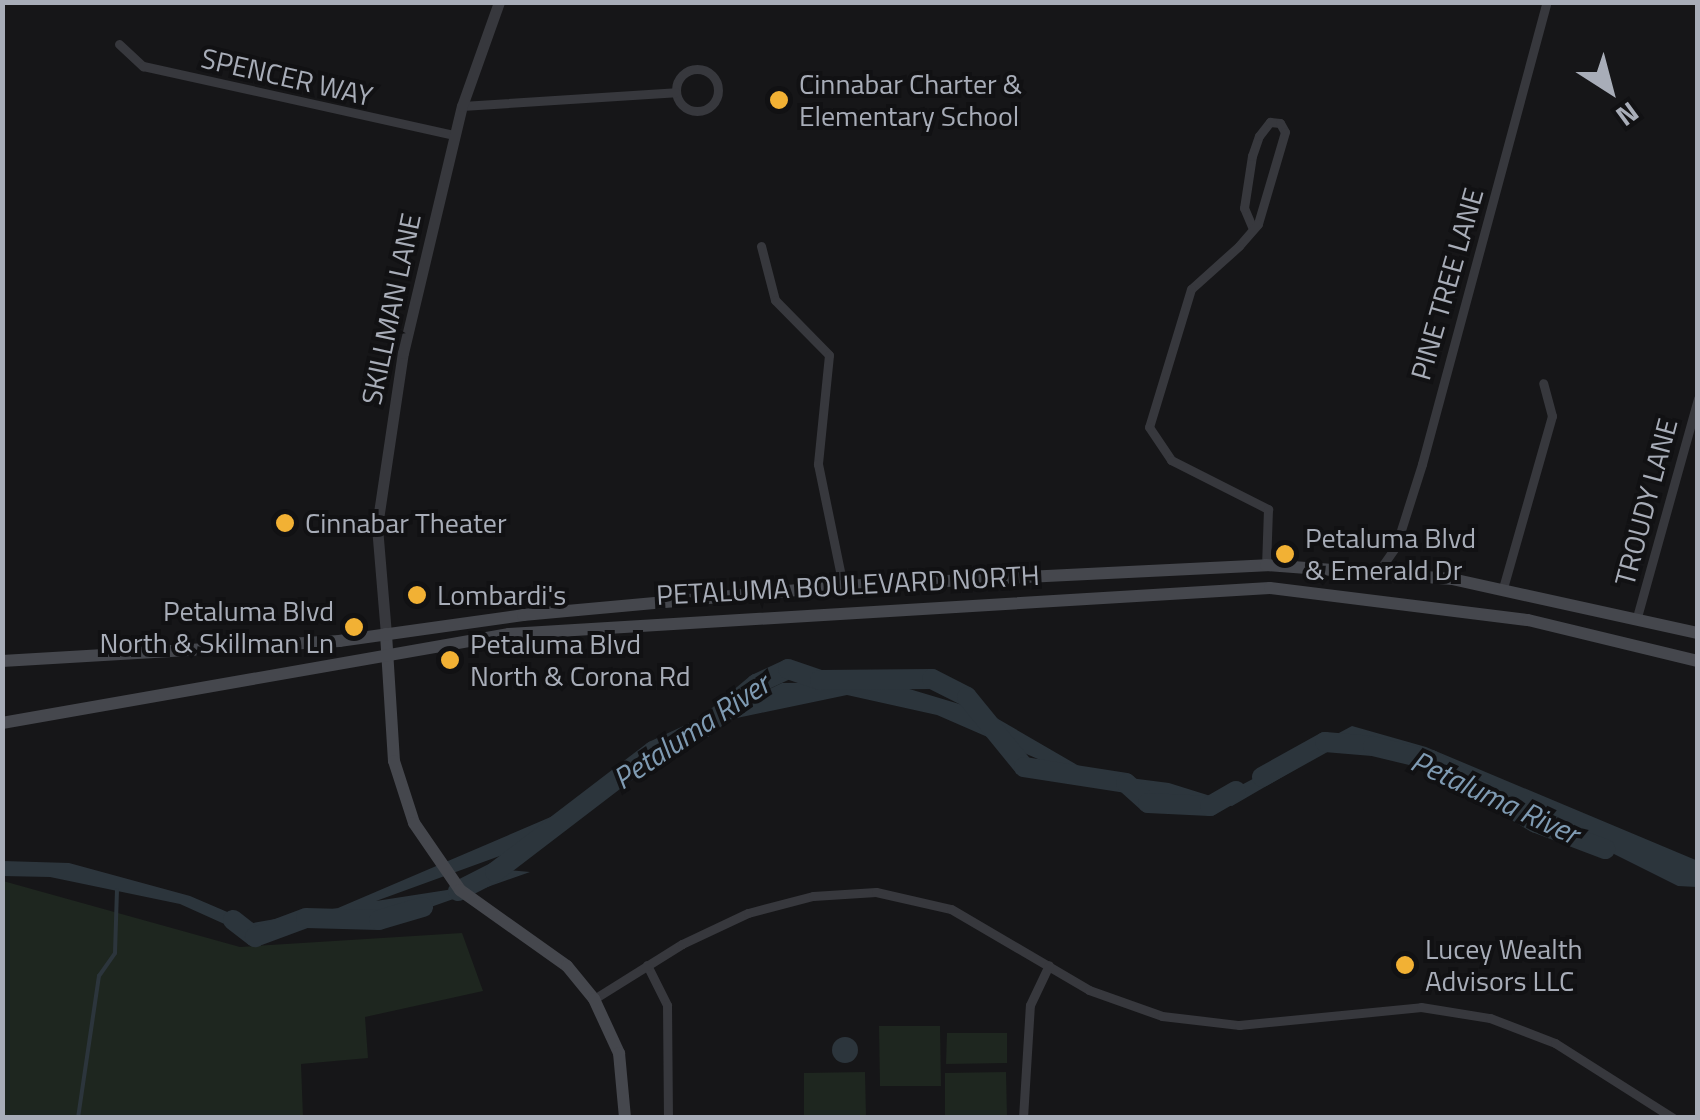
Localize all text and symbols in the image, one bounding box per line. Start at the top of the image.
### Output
north arrow [1560,40,1660,140]
street label: SPENCER WAY [198,41,376,113]
place label: Cinnabar Charter & Elementary School [799,67,1022,133]
marker: Cinnabar Charter & Elementary School [768,89,790,111]
text: N [1607,92,1648,138]
street label: PINE TREE LANE [1404,184,1490,384]
street label: SKILLMAN LANE [354,210,428,408]
street label: TROUDY LANE [1608,415,1684,589]
place label: Cinnabar Theater [305,506,507,540]
marker: Cinnabar Theater [274,512,296,534]
place label: Petaluma Blvd & Emerald Dr [1305,521,1476,587]
marker: Petaluma Blvd & Emerald Dr [1274,543,1296,565]
street label: PETALUMA BOULEVARD NORTH [655,558,1041,612]
place label: Lombardi's [437,578,566,612]
marker: Lombardi's [406,584,428,606]
place label: Petaluma Blvd North & Skillman Ln [100,594,334,660]
marker: Petaluma Blvd North & Skillman Ln [343,616,365,638]
place label: Petaluma Blvd North & Corona Rd [470,627,691,693]
marker: Petaluma Blvd North & Corona Rd [439,649,461,671]
water label: Petaluma River [606,666,776,796]
water label: Petaluma River [1405,742,1585,852]
place label: Lucey Wealth Advisors LLC [1425,932,1582,998]
marker: Lucey Wealth Advisors LLC [1394,954,1416,976]

